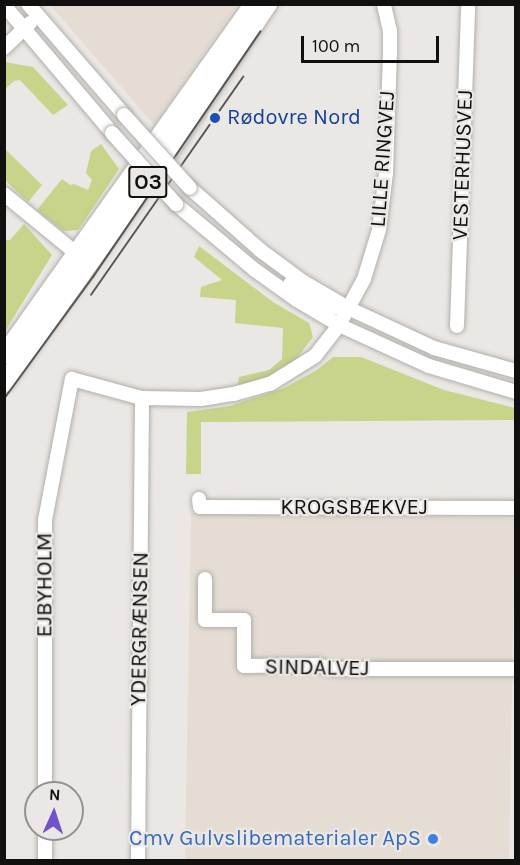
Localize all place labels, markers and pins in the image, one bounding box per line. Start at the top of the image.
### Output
place label: Rødovre Nord [227,105,361,131]
marker: Rødovre Nord [208,111,222,125]
place label: Cmv Gulvslibematerialer ApS [129,826,421,852]
marker: Cmv Gulvslibematerialer ApS [426,832,440,846]

